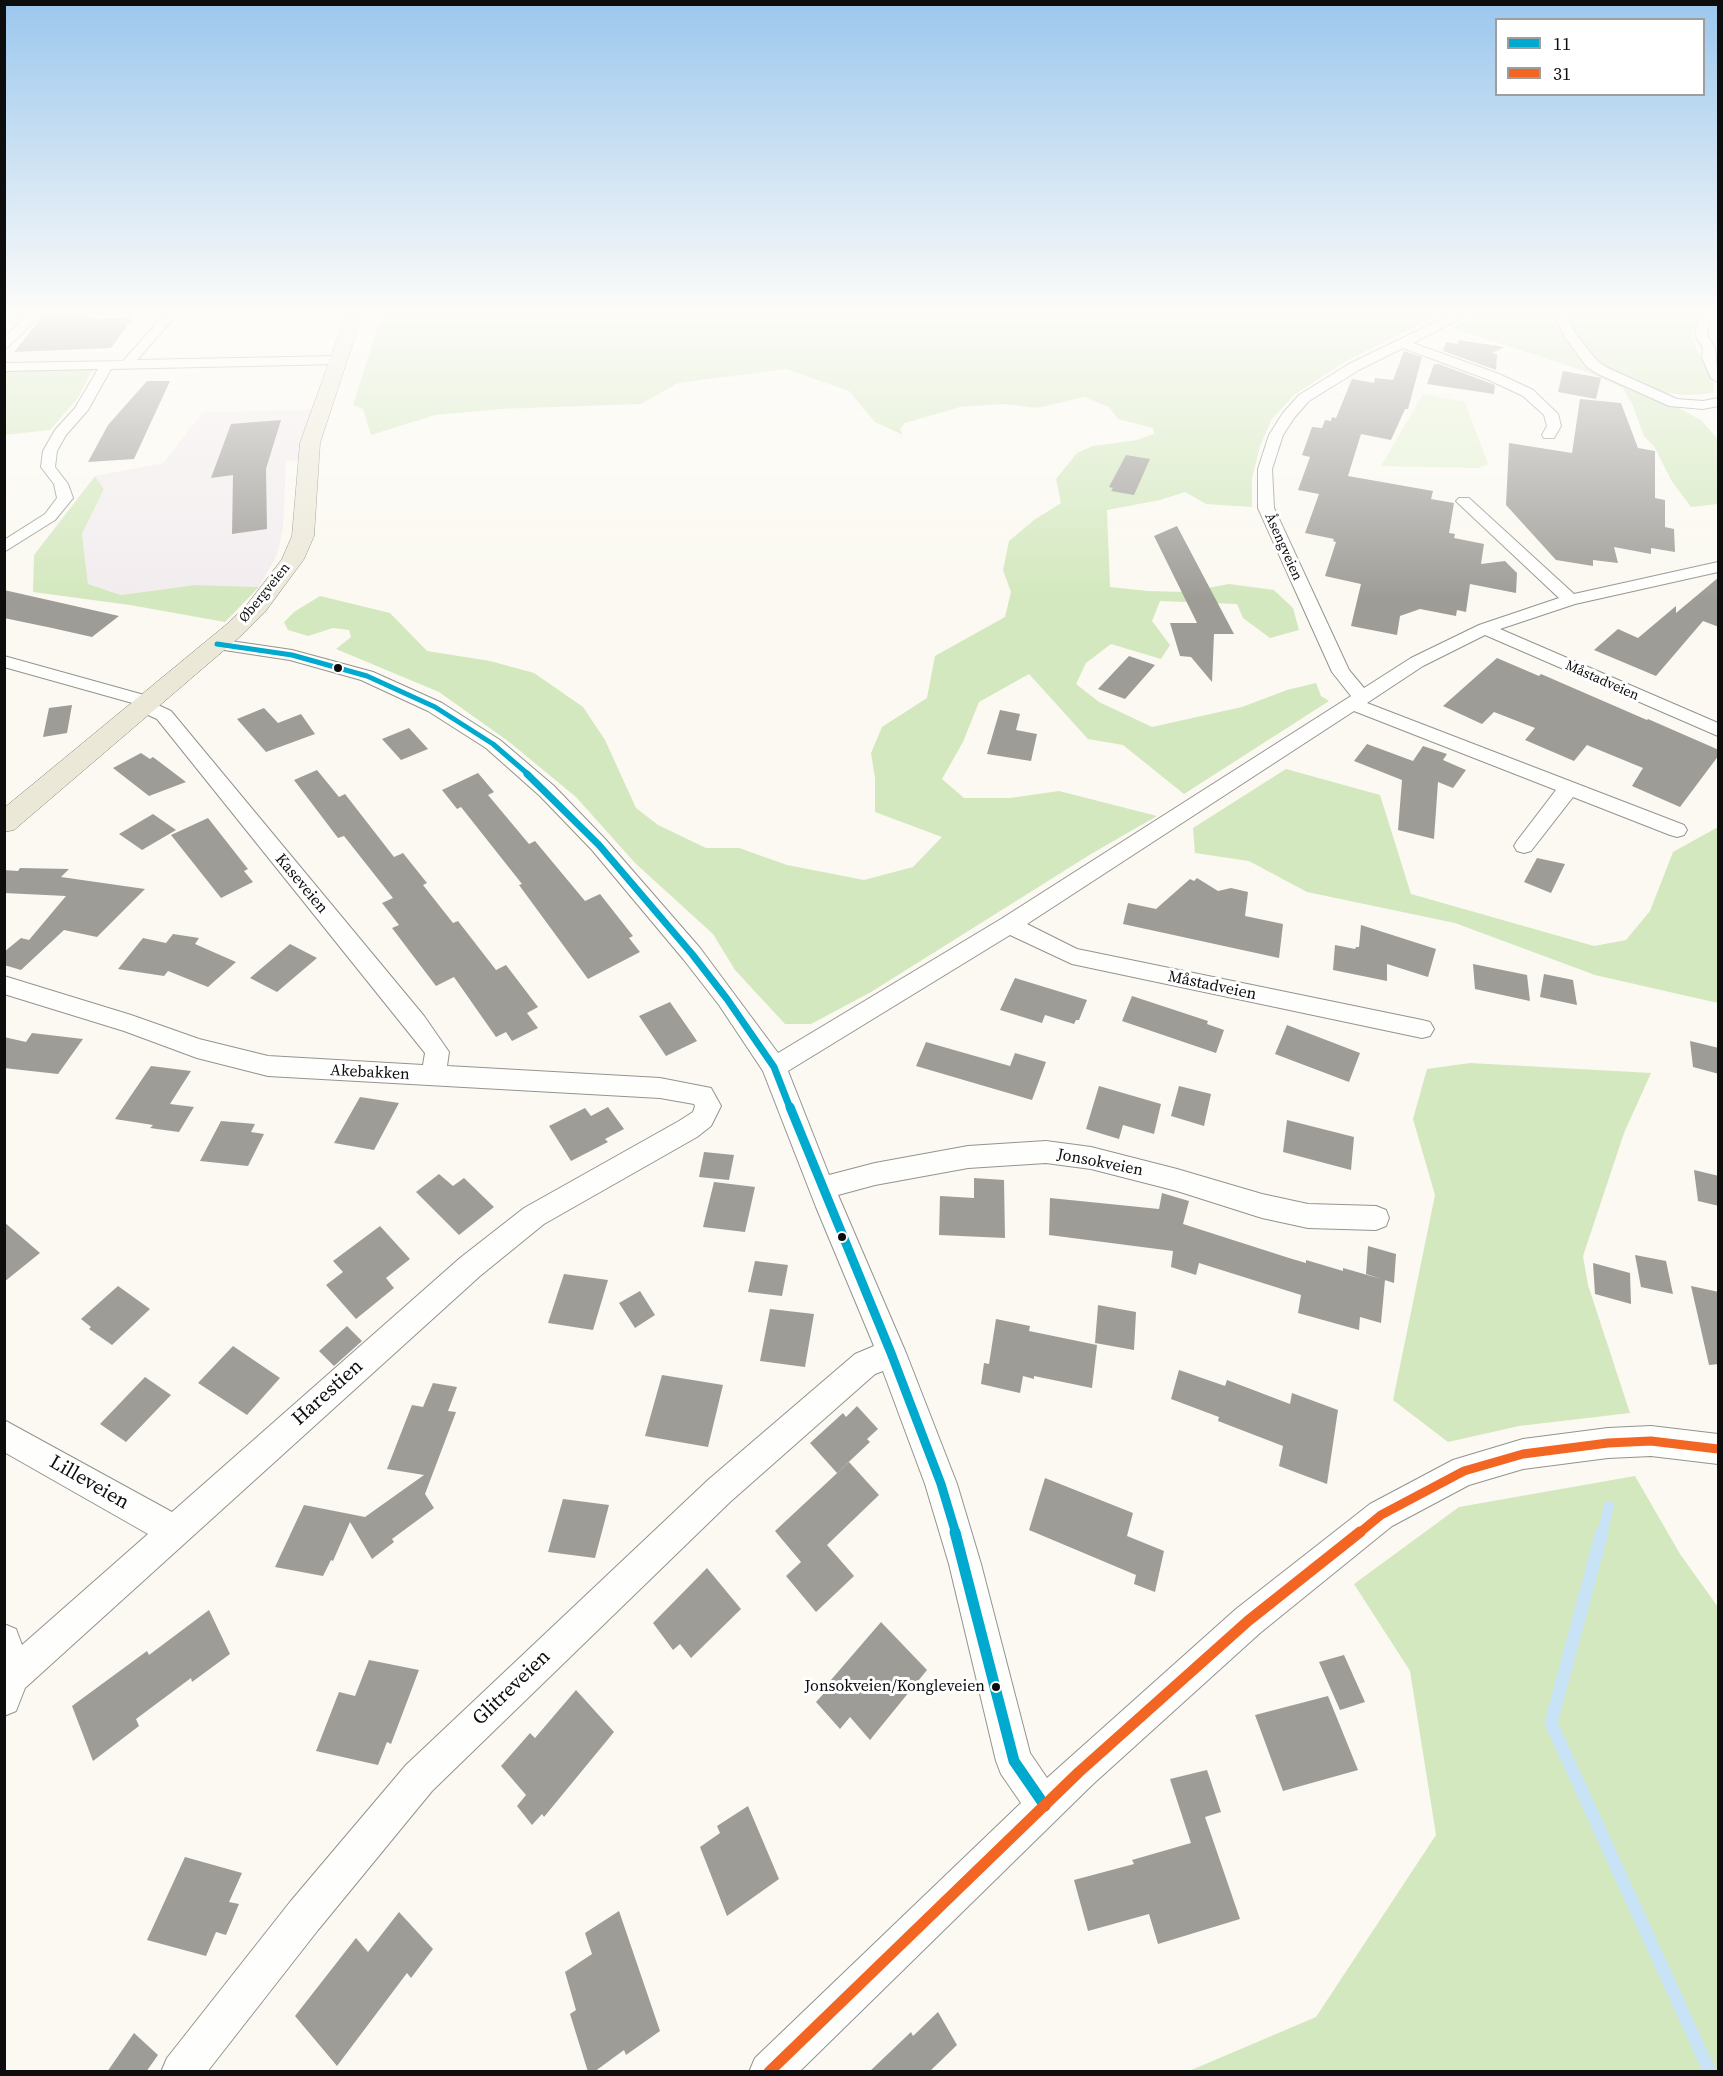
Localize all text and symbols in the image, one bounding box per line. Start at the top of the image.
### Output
legend [1495,18,1705,96]
text: 11 [1553,31,1571,56]
text: 31 [1553,61,1571,86]
street label: Åsengveien [1261,511,1305,583]
street label: Øbergveien [236,560,294,626]
street label: Måstadveien [1563,657,1641,705]
unlabelled marker [332,662,344,674]
street label: Kaseveien [270,850,332,918]
street label: Måstadveien [1166,967,1258,1005]
street label: Akebakken [330,1061,410,1085]
street label: Jonsokveien [1055,1145,1145,1181]
unlabelled marker [836,1231,848,1243]
street label: Harestien [288,1355,368,1431]
street label: Lilleveien [45,1451,133,1515]
street label: Glitreveien [468,1645,556,1731]
place label: Jonsokveien/Kongleveien [804,1677,985,1697]
marker: Jonsokveien/Kongleveien [990,1681,1002,1693]

